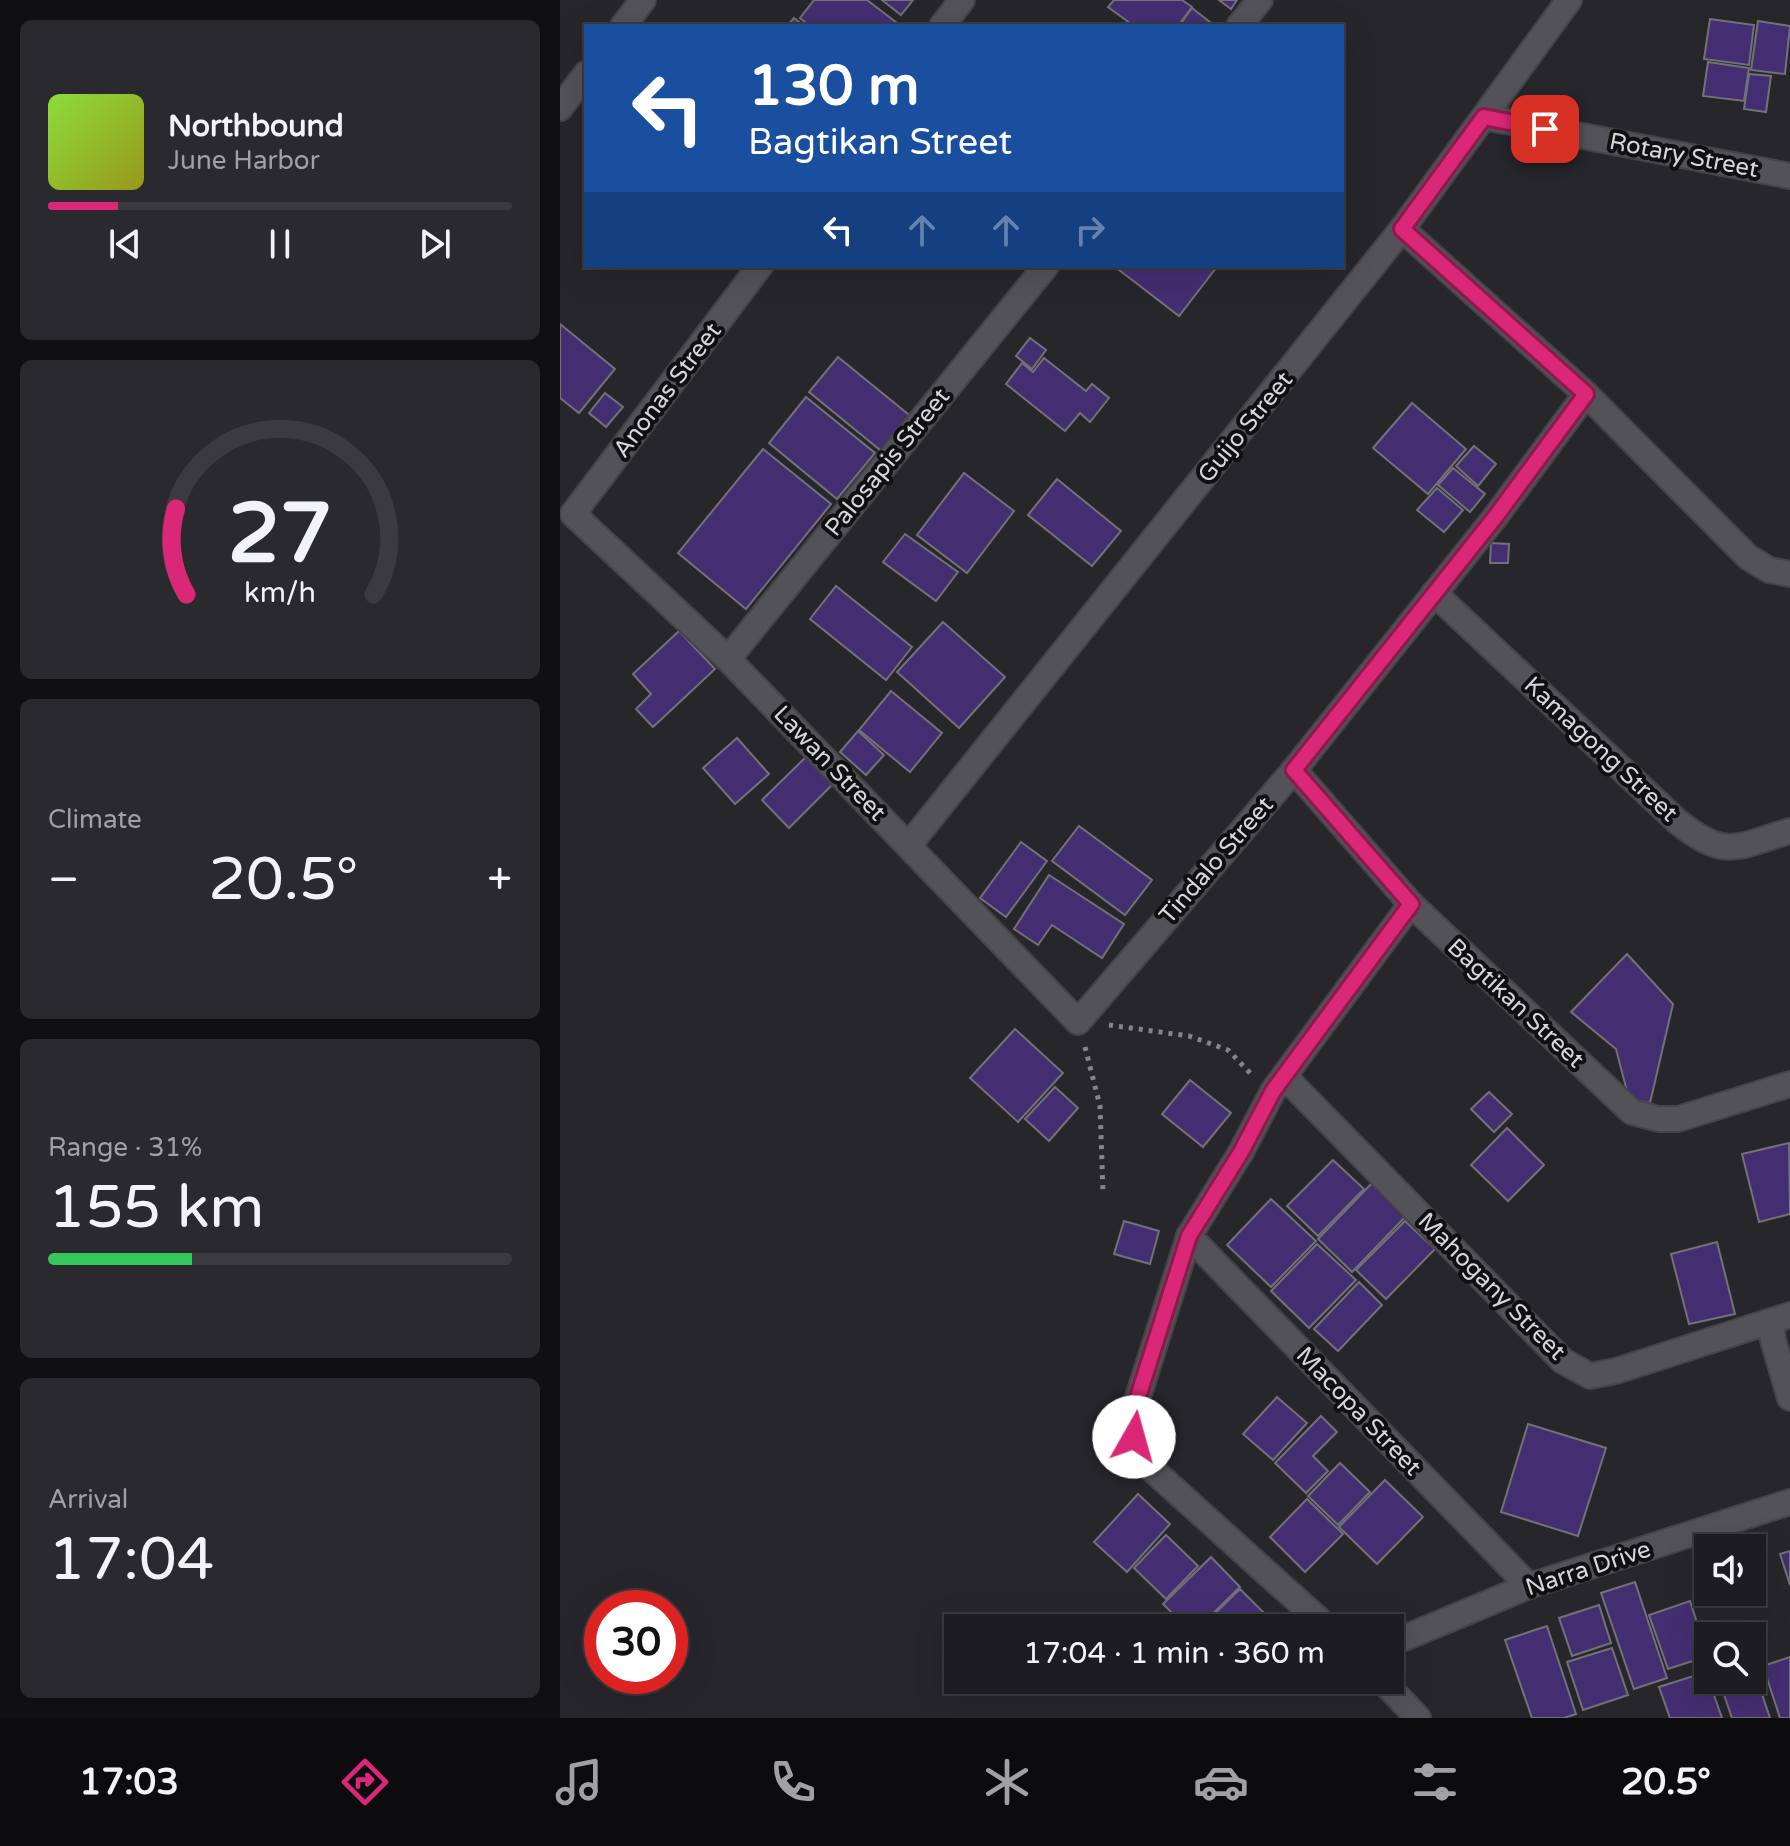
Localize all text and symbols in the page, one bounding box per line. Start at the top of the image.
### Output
text: 130 m [748,53,919,120]
icon: left [616,56,720,160]
pin [1511,95,1579,163]
icon: arrive [1523,107,1567,151]
text: Northbound [168,108,344,145]
text: Bagtikan Street [748,121,1012,164]
street label: Rotary Street [1607,127,1761,184]
text: June Harbor [168,145,320,176]
icon: left [816,208,860,252]
icon: ahead [900,208,944,252]
icon: ahead [984,208,1028,252]
icon: right [1068,208,1112,252]
icon: previous [103,222,147,266]
icon: pause [258,222,302,266]
icon: next [413,222,457,266]
street label: Anonas Street [607,317,728,463]
street label: Guijo Street [1192,366,1299,489]
street label: Palosapis Street [819,382,956,542]
text: 27 [228,485,332,585]
text: km/h [244,577,316,611]
street label: Kamagong Street [1518,671,1683,828]
street label: Lawan Street [767,700,892,827]
street label: Tindalo Street [1153,791,1279,930]
text: Climate [48,804,142,835]
text: 20.5° [208,844,358,916]
text: − [48,854,79,907]
text: + [487,854,512,907]
street label: Bagtikan Street [1441,933,1590,1074]
text: Range · 31% [48,1132,202,1163]
text: 155 km [48,1172,264,1244]
street label: Mahogany Street [1412,1207,1571,1366]
street label: Macopa Street [1290,1341,1427,1482]
position arrow [1092,1395,1176,1479]
text: Arrival [48,1484,128,1515]
text: 17:04 [48,1524,214,1596]
map controls [1694,1534,1766,1694]
button: sound [1694,1534,1766,1606]
street label: Narra Drive [1522,1535,1654,1602]
speed limit sign: 30 [584,1590,688,1694]
button: search [1694,1622,1766,1694]
text: 17:04 · 1 min · 360 m [1023,1635,1325,1672]
icon: directions [337,1754,393,1810]
icon: music [551,1754,607,1810]
icon: phone [765,1754,821,1810]
icon: climate [979,1754,1035,1810]
icon: car [1193,1754,1249,1810]
icon: filters [1407,1754,1463,1810]
text: 17:03 [79,1761,179,1804]
text: 20.5° [1621,1761,1711,1804]

